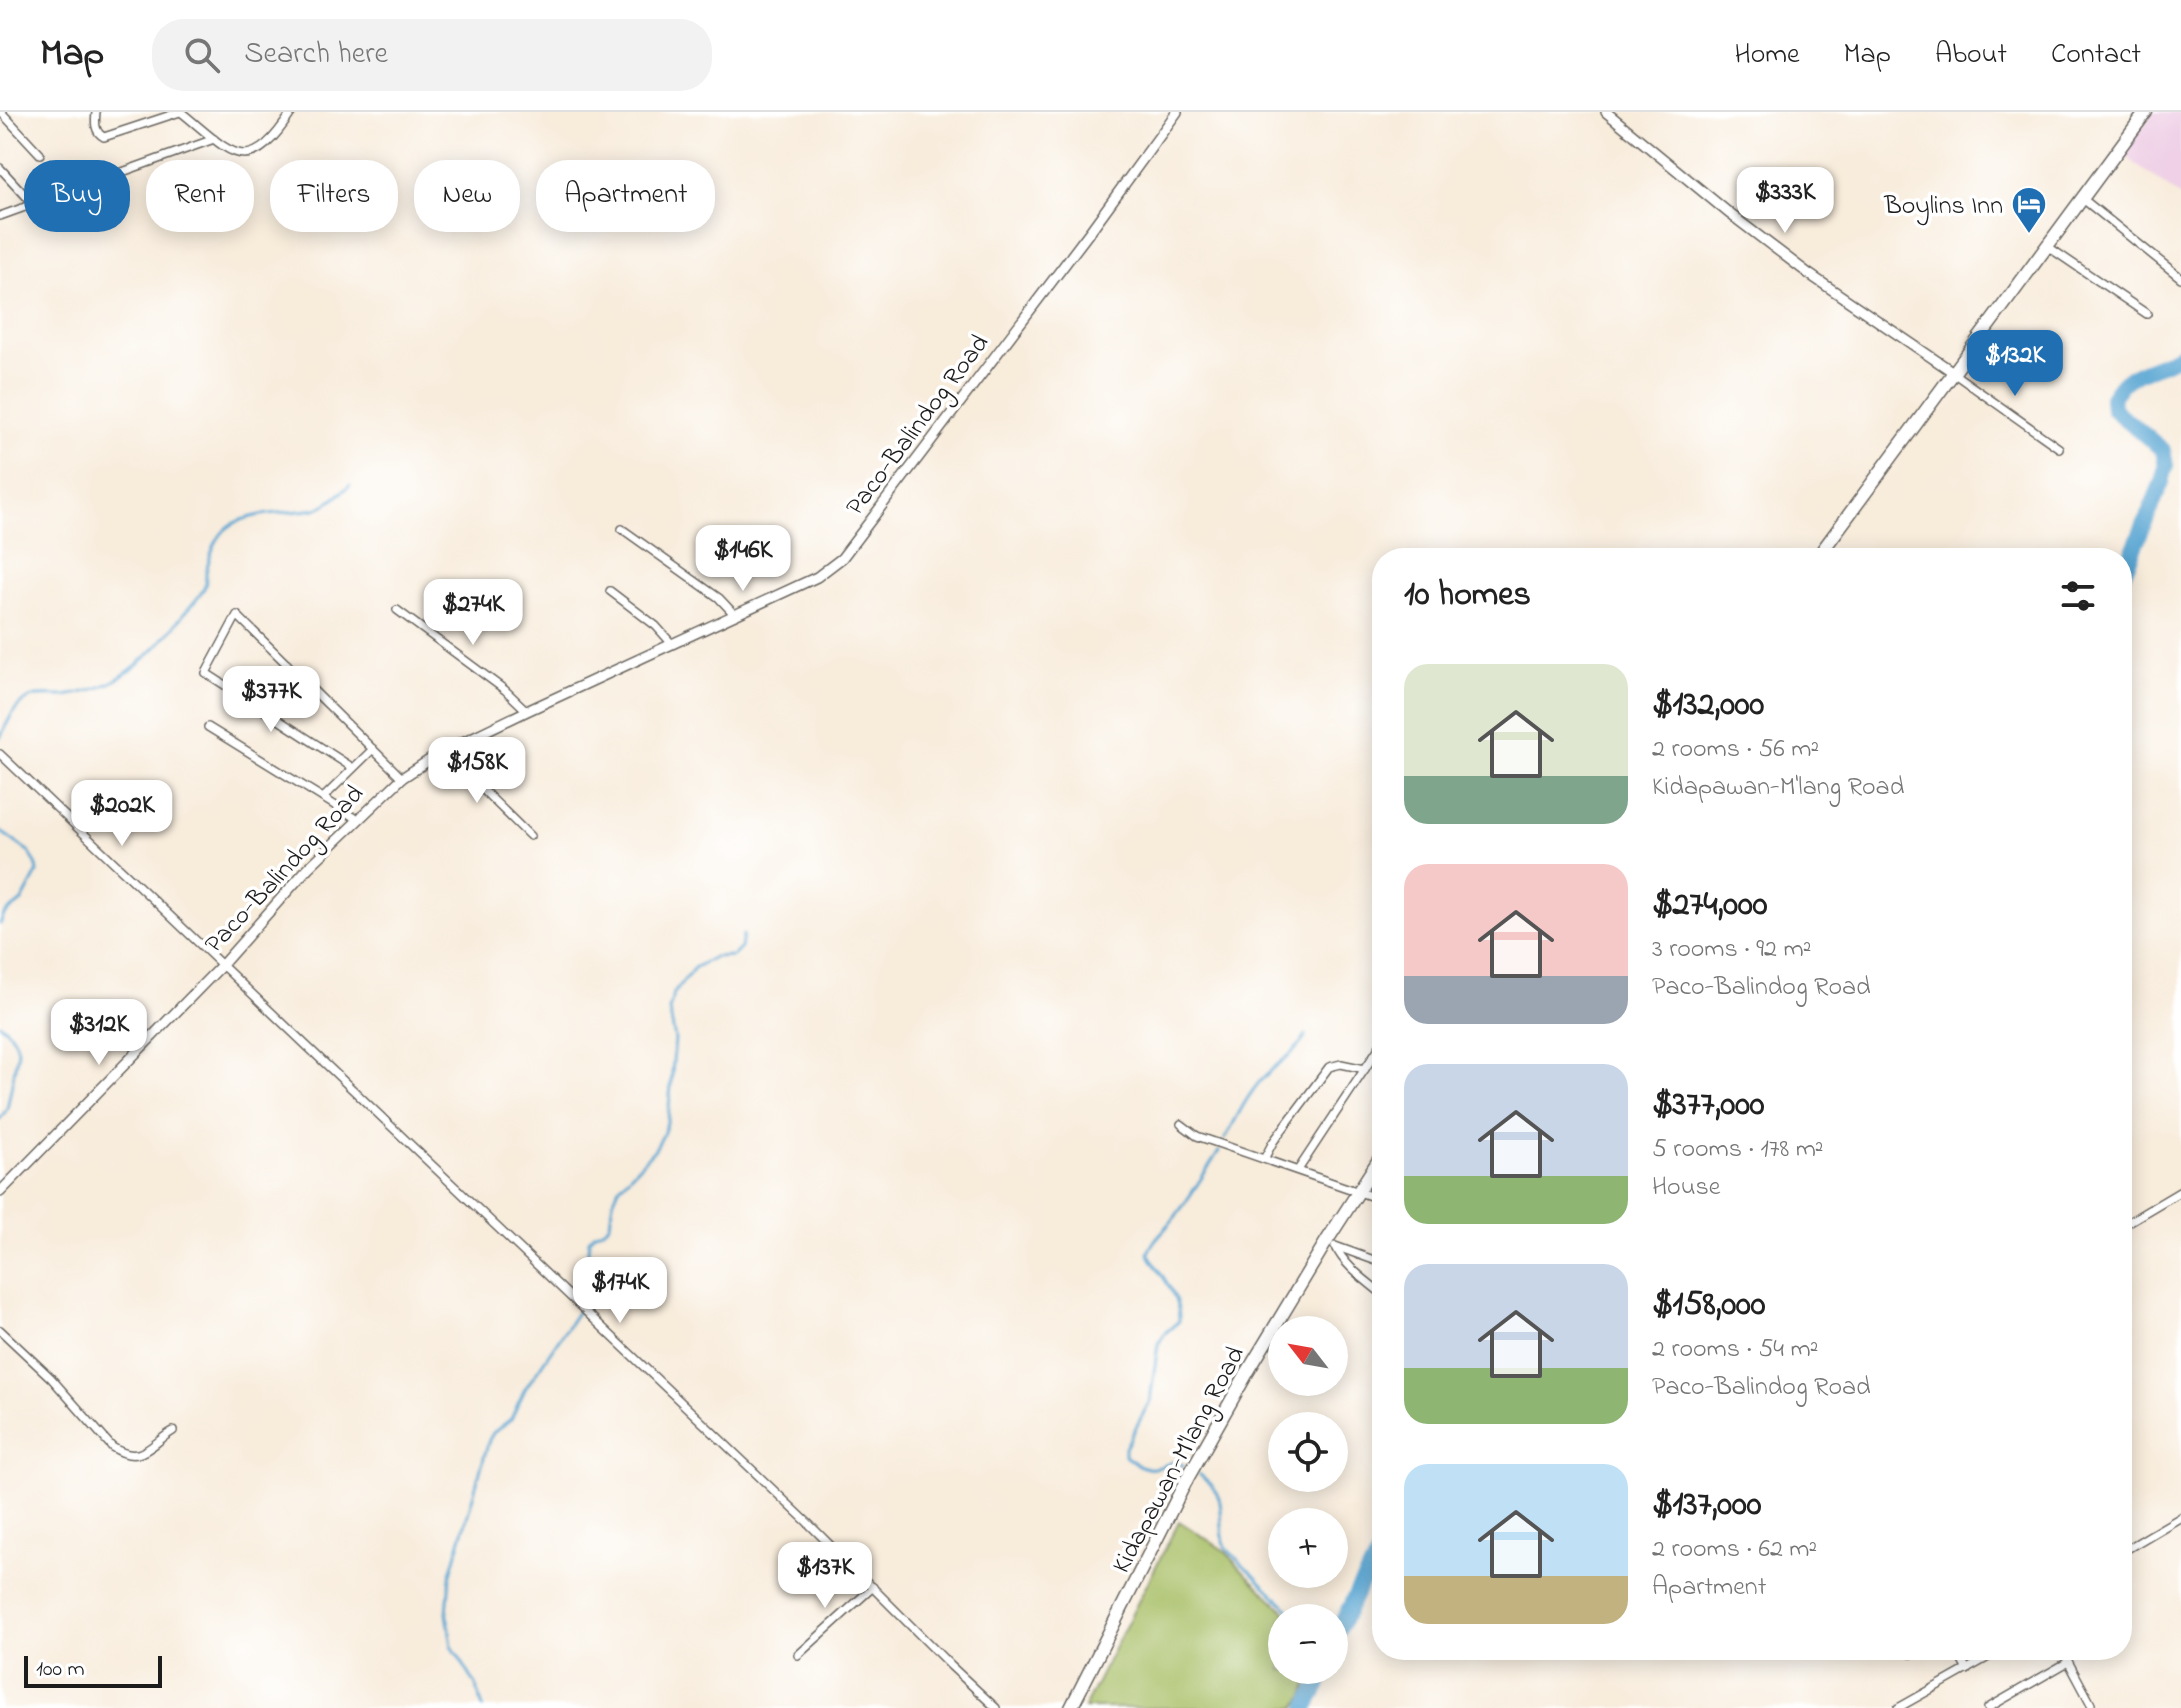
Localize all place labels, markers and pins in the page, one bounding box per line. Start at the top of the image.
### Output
pin: $333K [1729,167,1841,235]
hotel icon: Boylins Inn [2010,185,2048,235]
place label: Boylins Inn [1883,188,2003,226]
pin: $132K [1959,330,2071,398]
pin: $146K [687,525,799,593]
pin: $274K [417,579,529,647]
pin: $377K [215,666,327,734]
pin: $158K [421,737,533,805]
pin: $202K [66,780,178,848]
pin: $312K [43,999,155,1067]
pin: $174K [564,1257,676,1325]
pin: $137K [769,1542,881,1610]

